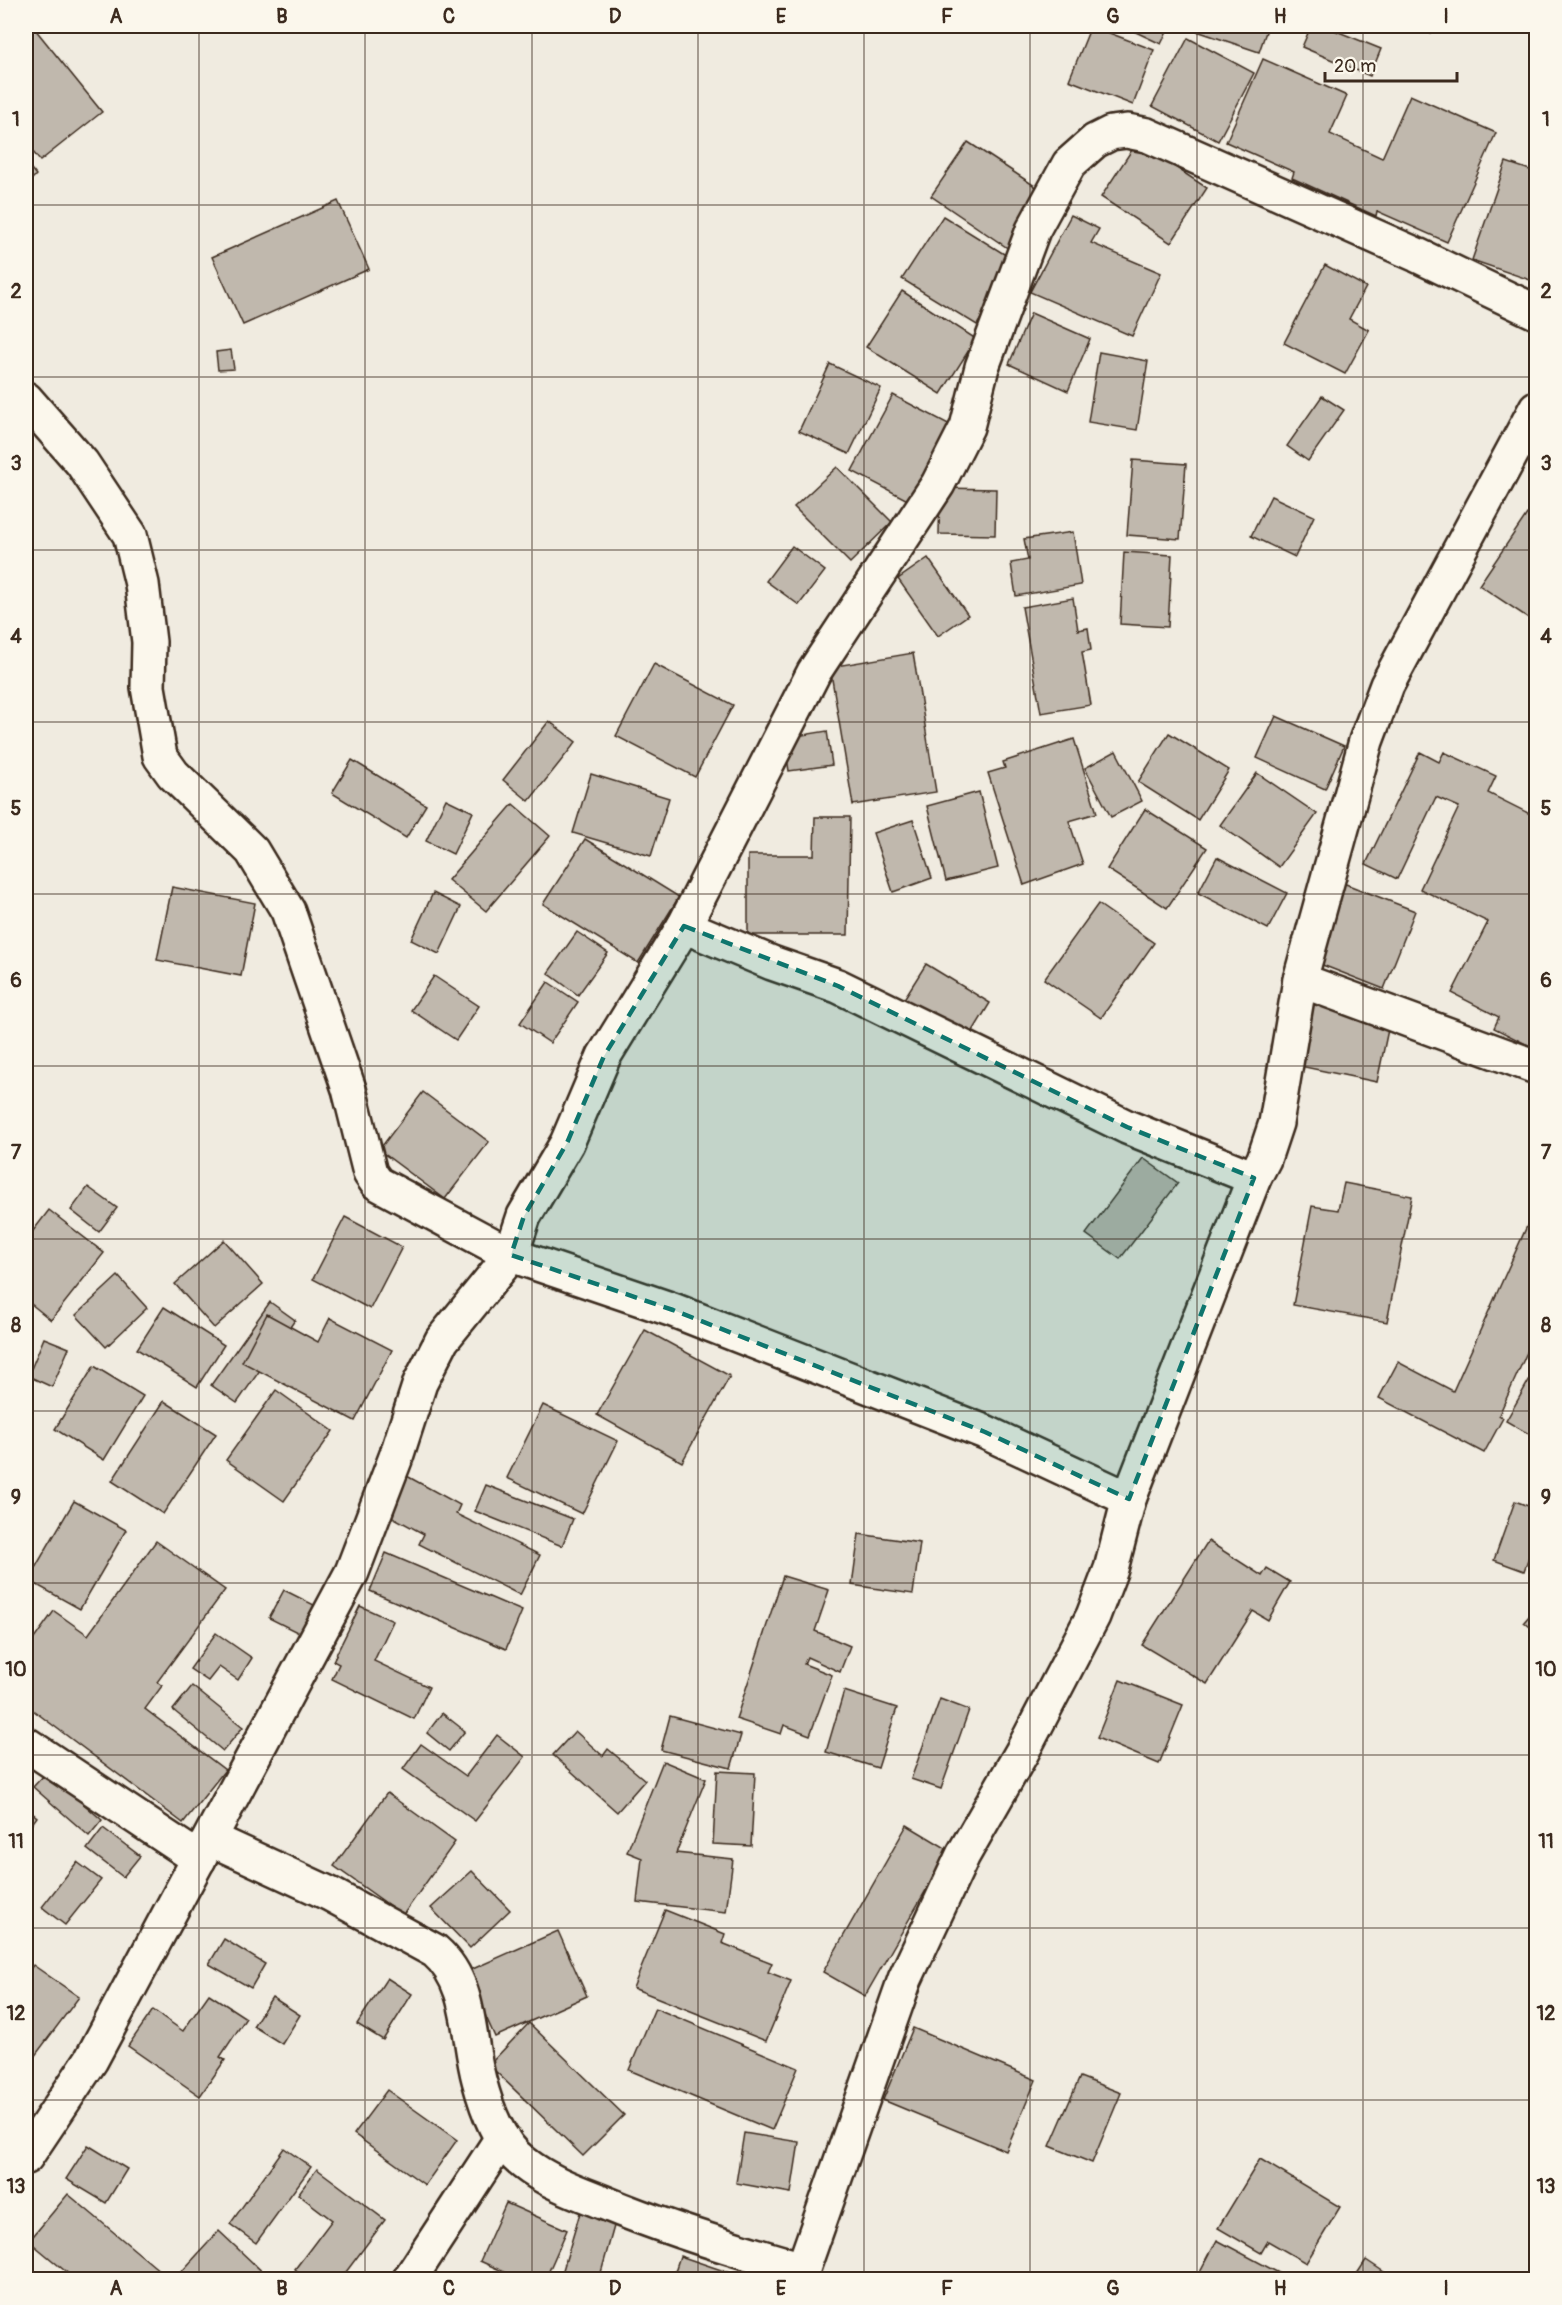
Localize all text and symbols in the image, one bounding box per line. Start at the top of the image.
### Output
text: A [110,4,123,29]
text: B [276,4,288,29]
text: C [443,4,455,29]
text: D [609,4,622,29]
text: E [776,4,787,29]
text: F [941,4,953,29]
text: G [1106,4,1120,29]
text: H [1274,4,1287,29]
text: I [1443,4,1449,29]
scale bar [1325,45,1457,83]
text: 20 m [1334,55,1376,78]
text: 1 [12,107,20,132]
text: 1 [1542,107,1550,132]
text: 2 [10,279,22,304]
text: 2 [1540,279,1552,304]
text: 3 [10,451,22,476]
text: 3 [1540,451,1552,476]
text: 4 [10,624,22,649]
text: 4 [1540,624,1552,649]
text: 5 [11,796,22,821]
text: 5 [1541,796,1552,821]
text: 6 [10,968,22,993]
text: 6 [1540,968,1552,993]
text: 7 [11,1140,22,1165]
text: 7 [1541,1140,1552,1165]
text: 8 [11,1313,21,1338]
text: 8 [1541,1313,1551,1338]
text: 9 [11,1485,21,1510]
text: 9 [1541,1485,1551,1510]
text: 10 [5,1657,27,1682]
text: 10 [1535,1657,1557,1682]
text: 11 [8,1829,24,1854]
text: 11 [1538,1829,1554,1854]
text: 12 [7,2001,26,2026]
text: 12 [1537,2001,1556,2026]
text: 13 [7,2174,25,2199]
text: 13 [1537,2174,1555,2199]
text: A [110,2276,123,2301]
text: B [276,2276,288,2301]
text: C [443,2276,455,2301]
text: D [609,2276,622,2301]
text: E [776,2276,787,2301]
text: F [941,2276,953,2301]
text: G [1106,2276,1120,2301]
text: H [1274,2276,1287,2301]
text: I [1443,2276,1449,2301]

